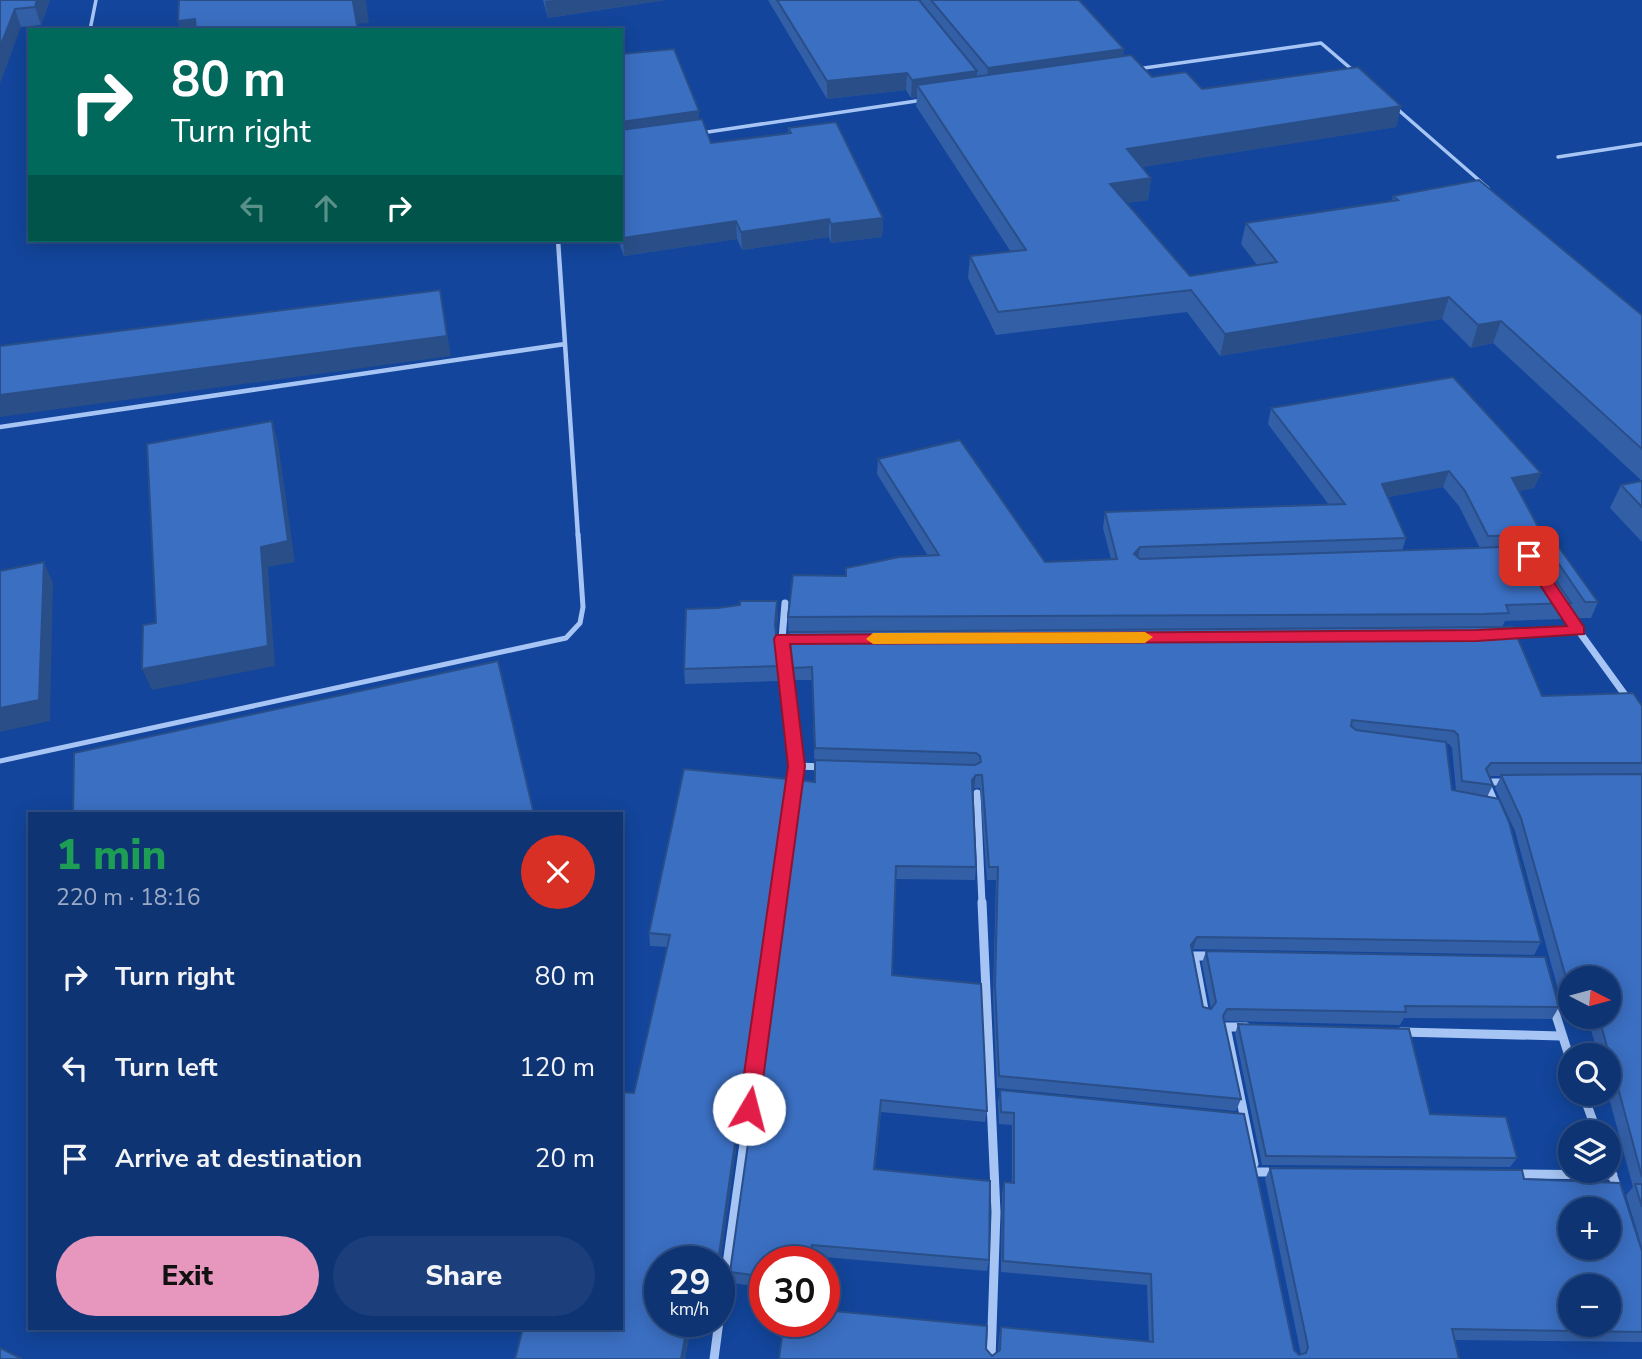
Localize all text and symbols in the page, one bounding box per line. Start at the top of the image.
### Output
text: 80 m [171,46,286,113]
icon: right [56,56,147,147]
text: Turn right [171,110,311,153]
icon: left [234,189,272,227]
icon: ahead [307,189,345,227]
icon: right [380,189,418,227]
pin [1499,526,1559,586]
icon: arrive [1510,537,1548,575]
text: 1 min [56,827,166,884]
button: close [521,835,595,909]
text: 220 m · 18:16 [56,882,201,913]
icon: right [56,958,94,996]
text: Turn right [115,959,234,994]
text: 80 m [535,959,595,994]
north arrow [1558,966,1620,1029]
map controls [1558,966,1621,1337]
button: search [1558,1043,1621,1106]
icon: left [56,1049,94,1087]
text: Turn left [115,1050,218,1085]
text: 120 m [519,1050,595,1085]
position arrow [712,1072,786,1146]
button: layers [1558,1120,1621,1183]
icon: arrive [56,1140,94,1178]
text: Arrive at destination [115,1141,362,1176]
text: 20 m [535,1141,595,1176]
button: + [1558,1197,1621,1260]
button: Exit [56,1236,319,1316]
button: Share [333,1236,595,1316]
speed limit sign: 30 [749,1246,840,1337]
text: 29 [668,1259,711,1306]
button: − [1558,1274,1621,1337]
text: km/h [670,1297,709,1321]

